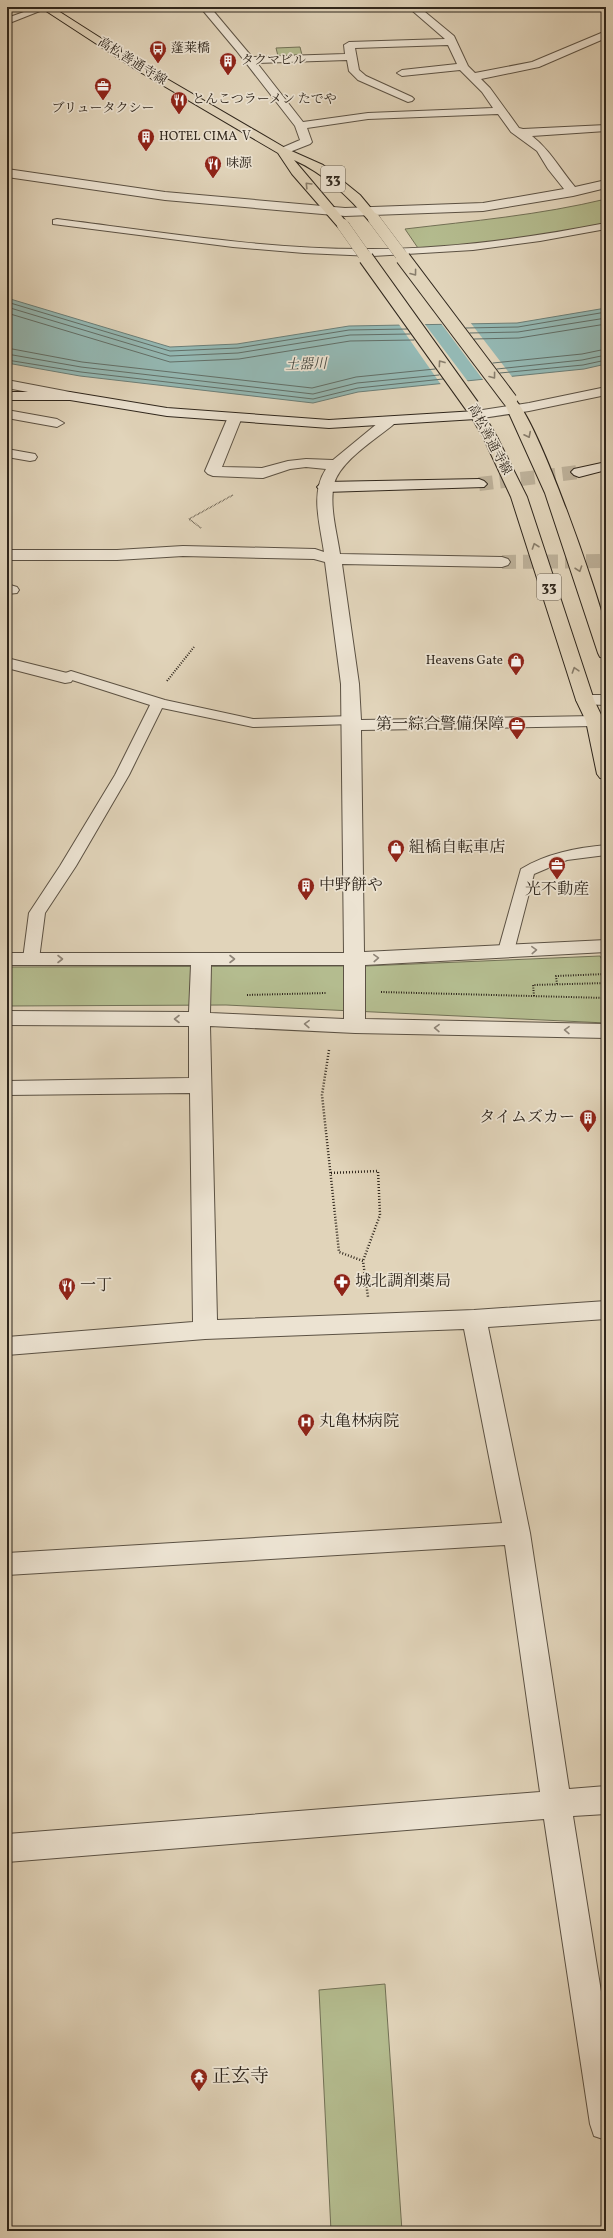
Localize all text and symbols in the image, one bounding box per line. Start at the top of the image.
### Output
street label: 高松善通寺線 [94,34,170,90]
bus stop icon: 蓬莱橋 [148,39,168,64]
place label: 蓬莱橋 [171,40,210,58]
building icon: タクマビル [218,51,238,76]
place label: タクマビル [241,52,306,70]
office icon: ブリュータクシー [93,76,113,101]
restaurant icon: とんこつラーメン たでや [169,90,189,115]
place label: とんこつラーメン たでや [192,91,337,109]
place label: ブリュータクシー [51,100,155,118]
building icon: HOTEL CIMA Ⅴ [136,127,156,152]
place label: HOTEL CIMA Ⅴ [159,128,253,146]
restaurant icon: 味源 [203,154,223,179]
place label: 味源 [226,155,252,173]
road number: 33 [321,166,345,192]
one-way arrow [306,182,313,189]
one-way arrow [410,268,417,275]
water label: 土器川 [285,355,329,375]
one-way arrow [438,360,446,367]
one-way arrow [488,372,495,379]
street label: 高松善通寺線 [463,401,515,479]
one-way arrow [524,431,531,438]
one-way arrow [531,543,540,550]
one-way arrow [574,566,583,573]
road number: 33 [537,574,561,600]
shop icon: Heavens Gate [506,651,526,676]
place label: Heavens Gate [426,652,503,670]
one-way arrow [571,667,580,674]
place label: 第一綜合警備保障 [376,714,504,736]
office icon: 第一綜合警備保障 [507,715,527,740]
place label: 組橋自転車店 [409,837,505,859]
shop icon: 組橋自転車店 [386,838,406,863]
office icon: 光不動産 [547,855,567,880]
place label: 中野餅や [319,875,383,897]
building icon: 中野餅や [296,876,316,901]
place label: 光不動産 [525,879,589,901]
one-way arrow [531,945,537,954]
one-way arrow [373,953,379,962]
one-way arrow [57,955,63,963]
one-way arrow [229,955,235,963]
one-way arrow [174,1015,180,1023]
one-way arrow [304,1019,310,1028]
one-way arrow [434,1023,440,1032]
one-way arrow [564,1026,570,1034]
place label: タイムズカー [479,1107,575,1129]
building icon: タイムズカー [578,1108,598,1133]
place label: 城北調剤薬局 [355,1271,451,1293]
pharmacy icon: 城北調剤薬局 [332,1272,352,1297]
place label: 一丁 [80,1275,112,1297]
restaurant icon: 一丁 [57,1276,77,1301]
place label: 丸亀林病院 [319,1411,399,1433]
hospital icon: 丸亀林病院 [296,1412,316,1437]
place label: 正玄寺 [212,2064,269,2090]
temple icon: 正玄寺 [189,2067,209,2092]

